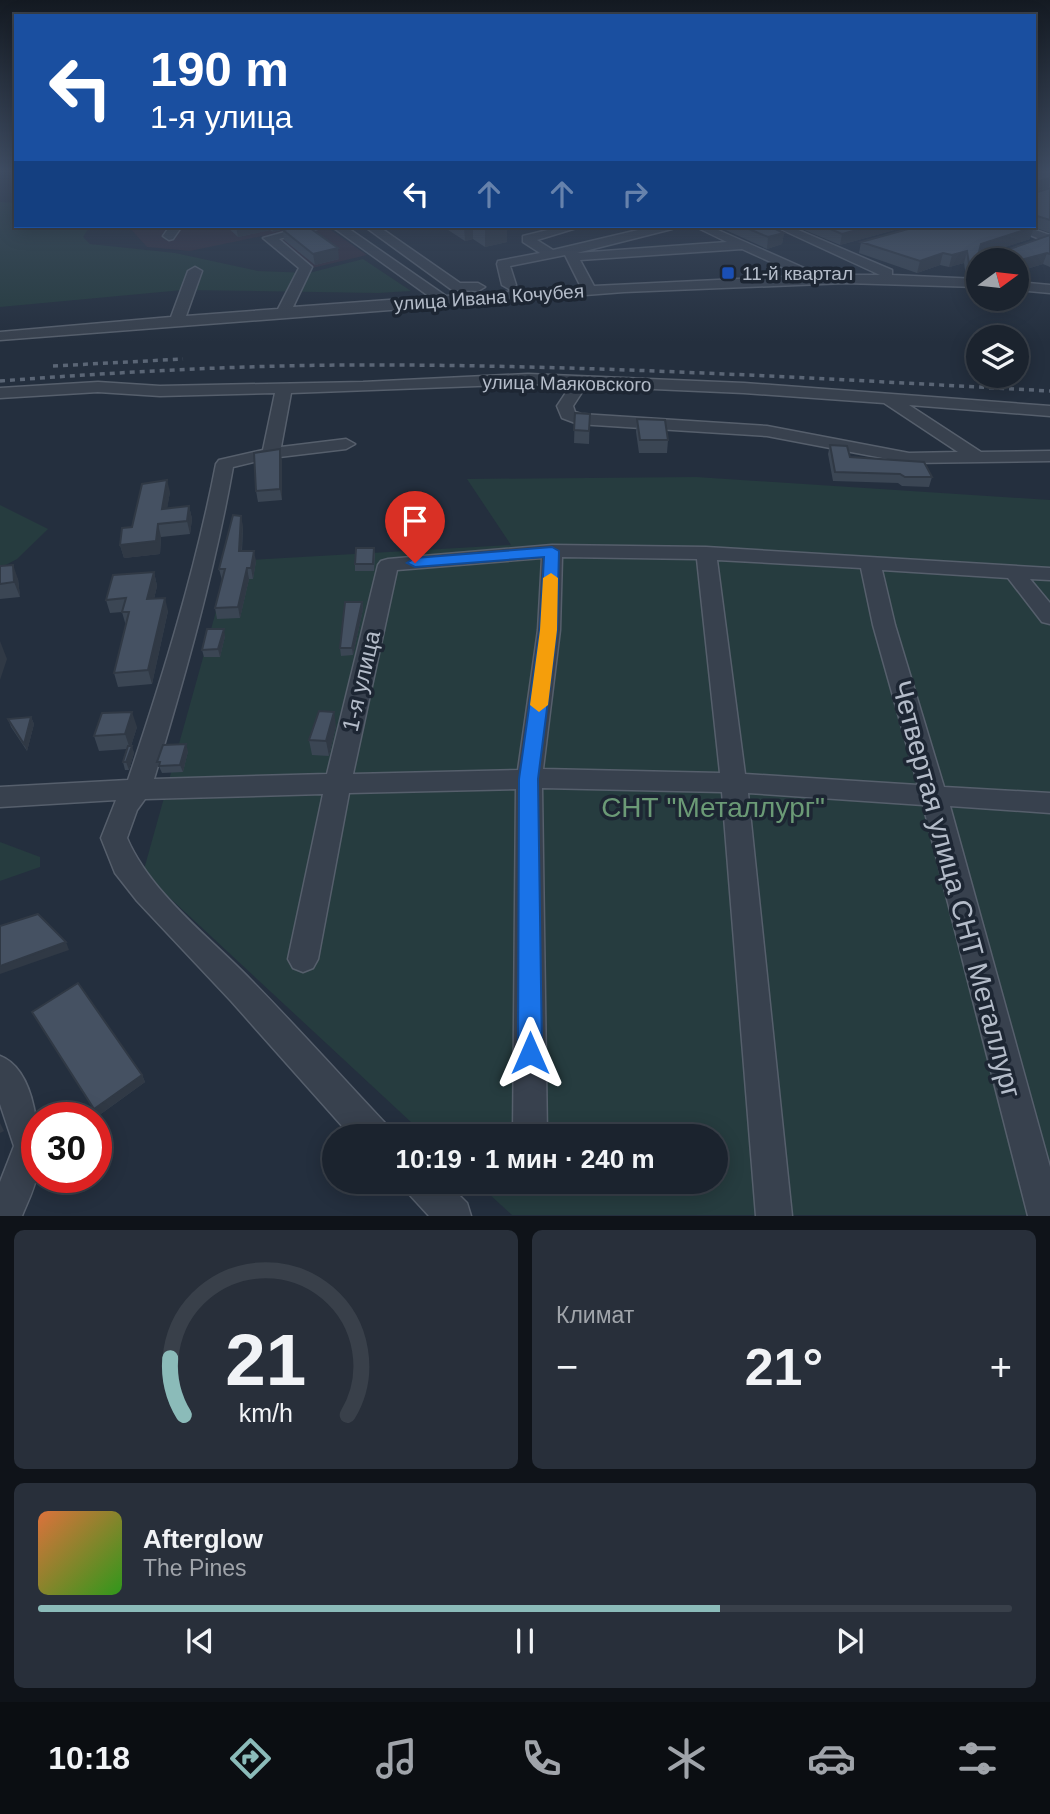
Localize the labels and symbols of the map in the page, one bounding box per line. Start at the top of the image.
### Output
north arrow [966,248,1029,312]
place label: 11-й квартал [742,263,853,284]
marker: 11-й квартал [720,265,736,281]
street label: улица Ивана Кочубея [393,280,585,315]
street label: улица Маяковского [482,372,652,395]
pin [385,491,445,563]
street label: 1-я улица [337,628,385,734]
street label: Четвертая улица СНТ Металлург [886,677,1027,1101]
park label: СНТ "Металлург" [601,792,825,823]
position arrow [493,1016,567,1090]
speed limit sign: 30 [21,1102,112,1193]

